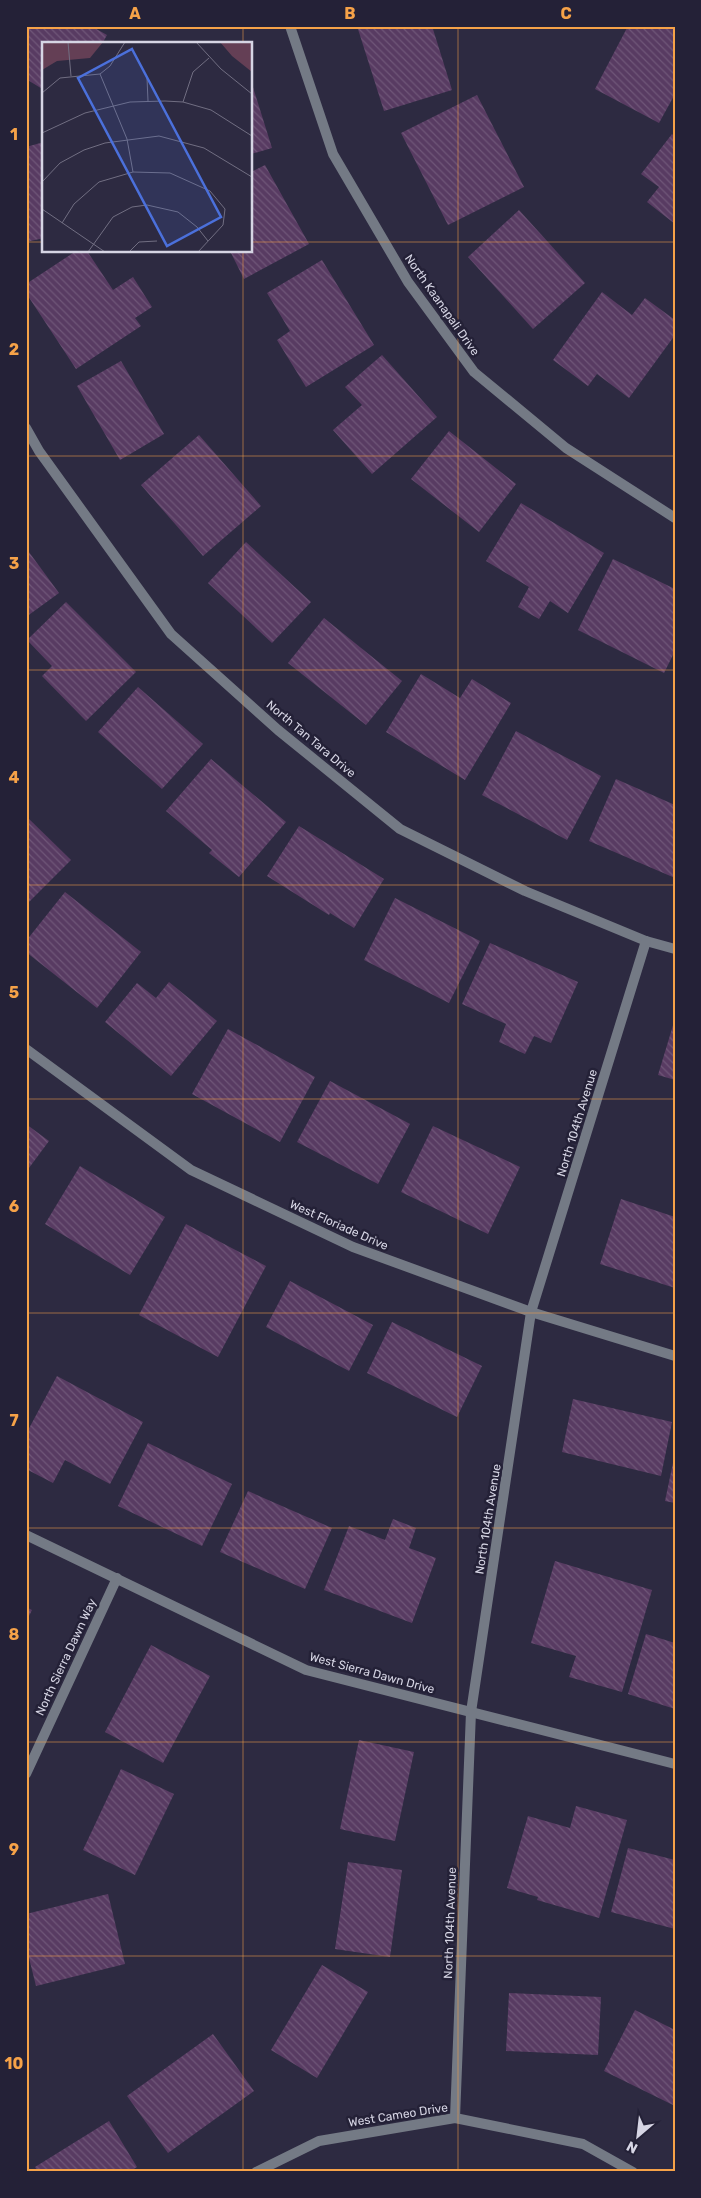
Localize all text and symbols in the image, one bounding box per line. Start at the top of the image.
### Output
text: A [129,4,141,23]
text: B [344,4,356,23]
text: C [560,4,572,23]
inset map [42,42,252,252]
text: 1 [10,125,18,144]
street label: North Kaanapali Drive [402,252,482,359]
text: 2 [9,340,19,359]
text: 3 [9,554,19,573]
street label: North Tan Tara Drive [264,698,359,781]
text: 4 [9,768,20,787]
text: 5 [9,983,19,1002]
street label: North 104th Avenue [554,1067,600,1178]
text: 6 [9,1197,19,1216]
street label: West Floriade Drive [288,1197,391,1253]
text: 7 [9,1411,19,1430]
street label: North 104th Avenue [472,1463,504,1575]
street label: North Sierra Dawn Way [33,1596,99,1718]
text: 8 [9,1625,20,1644]
street label: West Sierra Dawn Drive [308,1650,436,1697]
text: 9 [9,1840,19,1859]
street label: North 104th Avenue [441,1867,459,1979]
text: 10 [5,2054,24,2073]
street label: West Cameo Drive [347,2100,449,2130]
north arrow [614,2110,664,2160]
text: N [624,2137,641,2157]

